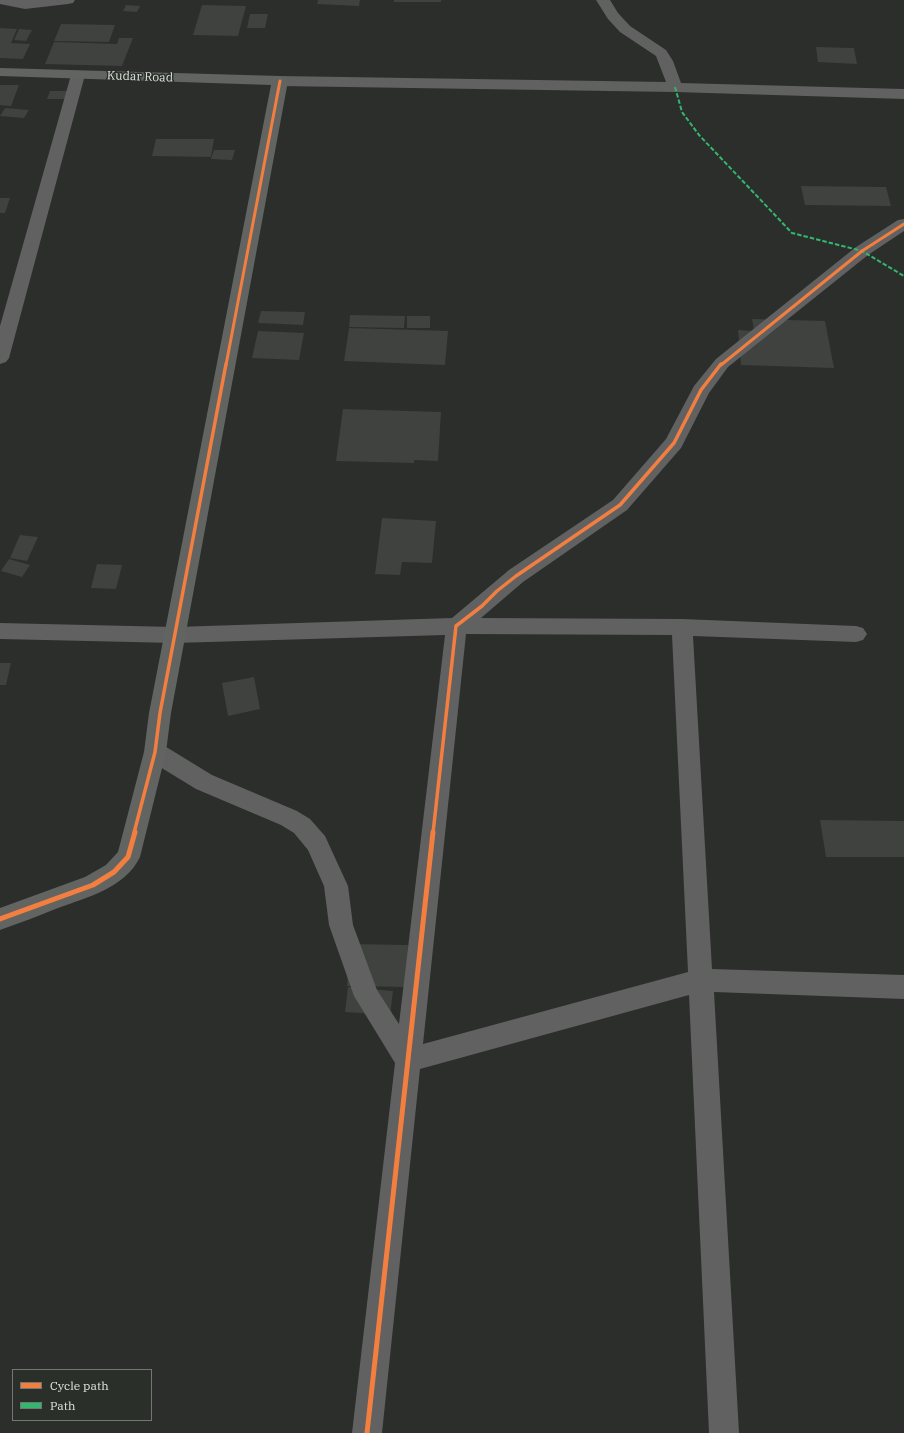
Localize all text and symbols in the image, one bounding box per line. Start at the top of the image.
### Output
street label: Kudar Road [107,69,173,85]
legend [12,1369,152,1421]
text: Cycle path [50,1378,109,1393]
text: Path [50,1398,75,1413]

